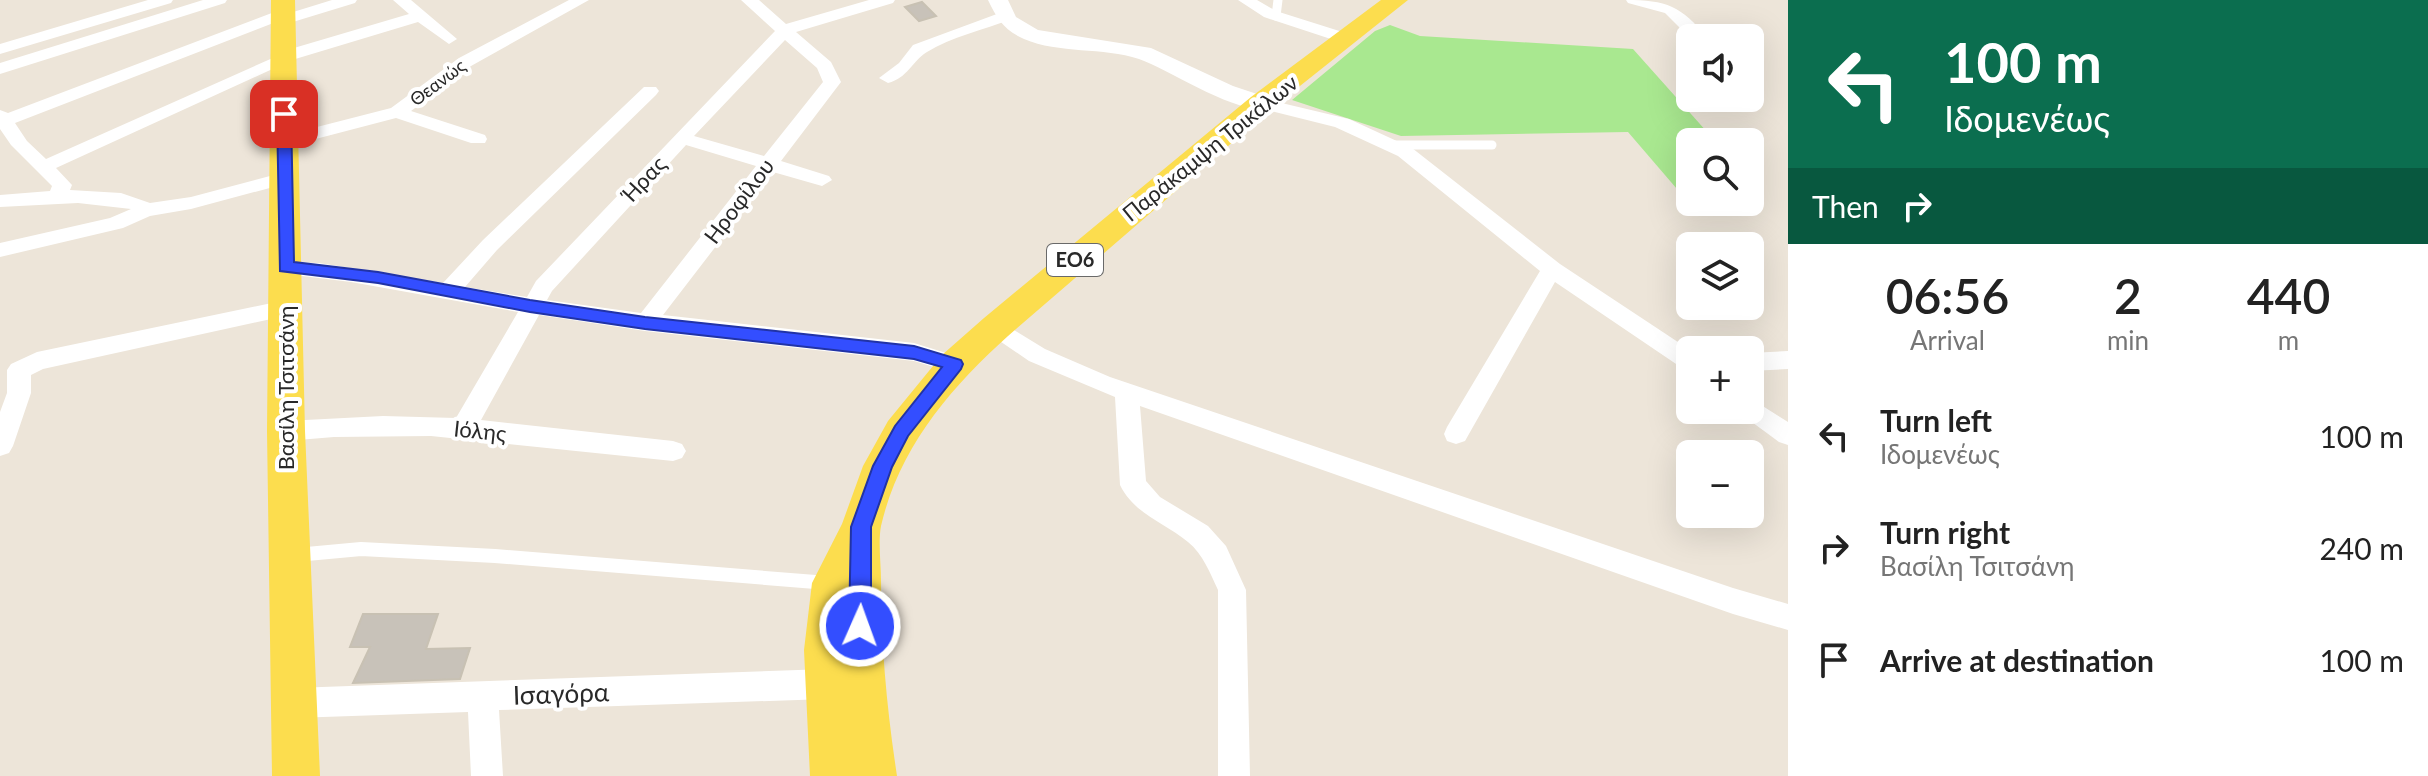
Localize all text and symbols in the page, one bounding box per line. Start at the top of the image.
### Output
map controls [1676,24,1764,528]
button: sound [1676,24,1764,112]
text: 100 m [1944,28,2102,95]
icon: left [1812,32,1916,136]
street label: Θεανώς [405,54,470,110]
street label: Παράκαμψη Τρικάλων [1117,69,1303,227]
pin [250,80,318,148]
icon: arrive [262,92,306,136]
text: Ιδομενέως [1944,96,2110,140]
button: search [1676,128,1764,216]
street label: Ήρας [615,150,671,208]
street label: Ηροφίλου [698,153,779,249]
icon: right [1895,184,1939,228]
text: Then [1812,188,1879,224]
button: layers [1676,232,1764,320]
road number: ΕΟ6 [1047,244,1103,276]
text: 06:56 [1886,267,2009,324]
text: 2 [2114,267,2142,324]
text: 440 [2247,267,2330,324]
street label: Βασίλη Τσιτσάνη [272,306,299,470]
text: Arrival [1910,324,1985,356]
text: min [2107,324,2149,356]
text: m [2278,324,2299,356]
button: + [1676,336,1764,424]
text: Turn left [1880,402,1992,438]
street label: Ιόλης [452,414,508,447]
icon: left [1812,414,1856,458]
text: 100 m [2319,418,2404,454]
text: Ιδομενέως [1880,438,2000,470]
button: − [1676,440,1764,528]
text: Turn right [1880,514,2010,550]
icon: right [1812,526,1856,570]
text: 240 m [2319,530,2404,566]
text: Βασίλη Τσιτσάνη [1880,550,2075,582]
position arrow [818,584,902,668]
icon: arrive [1812,638,1856,682]
text: Arrive at destination [1880,642,2154,678]
text: 100 m [2319,642,2404,678]
street label: Ισαγόρα [512,675,610,711]

